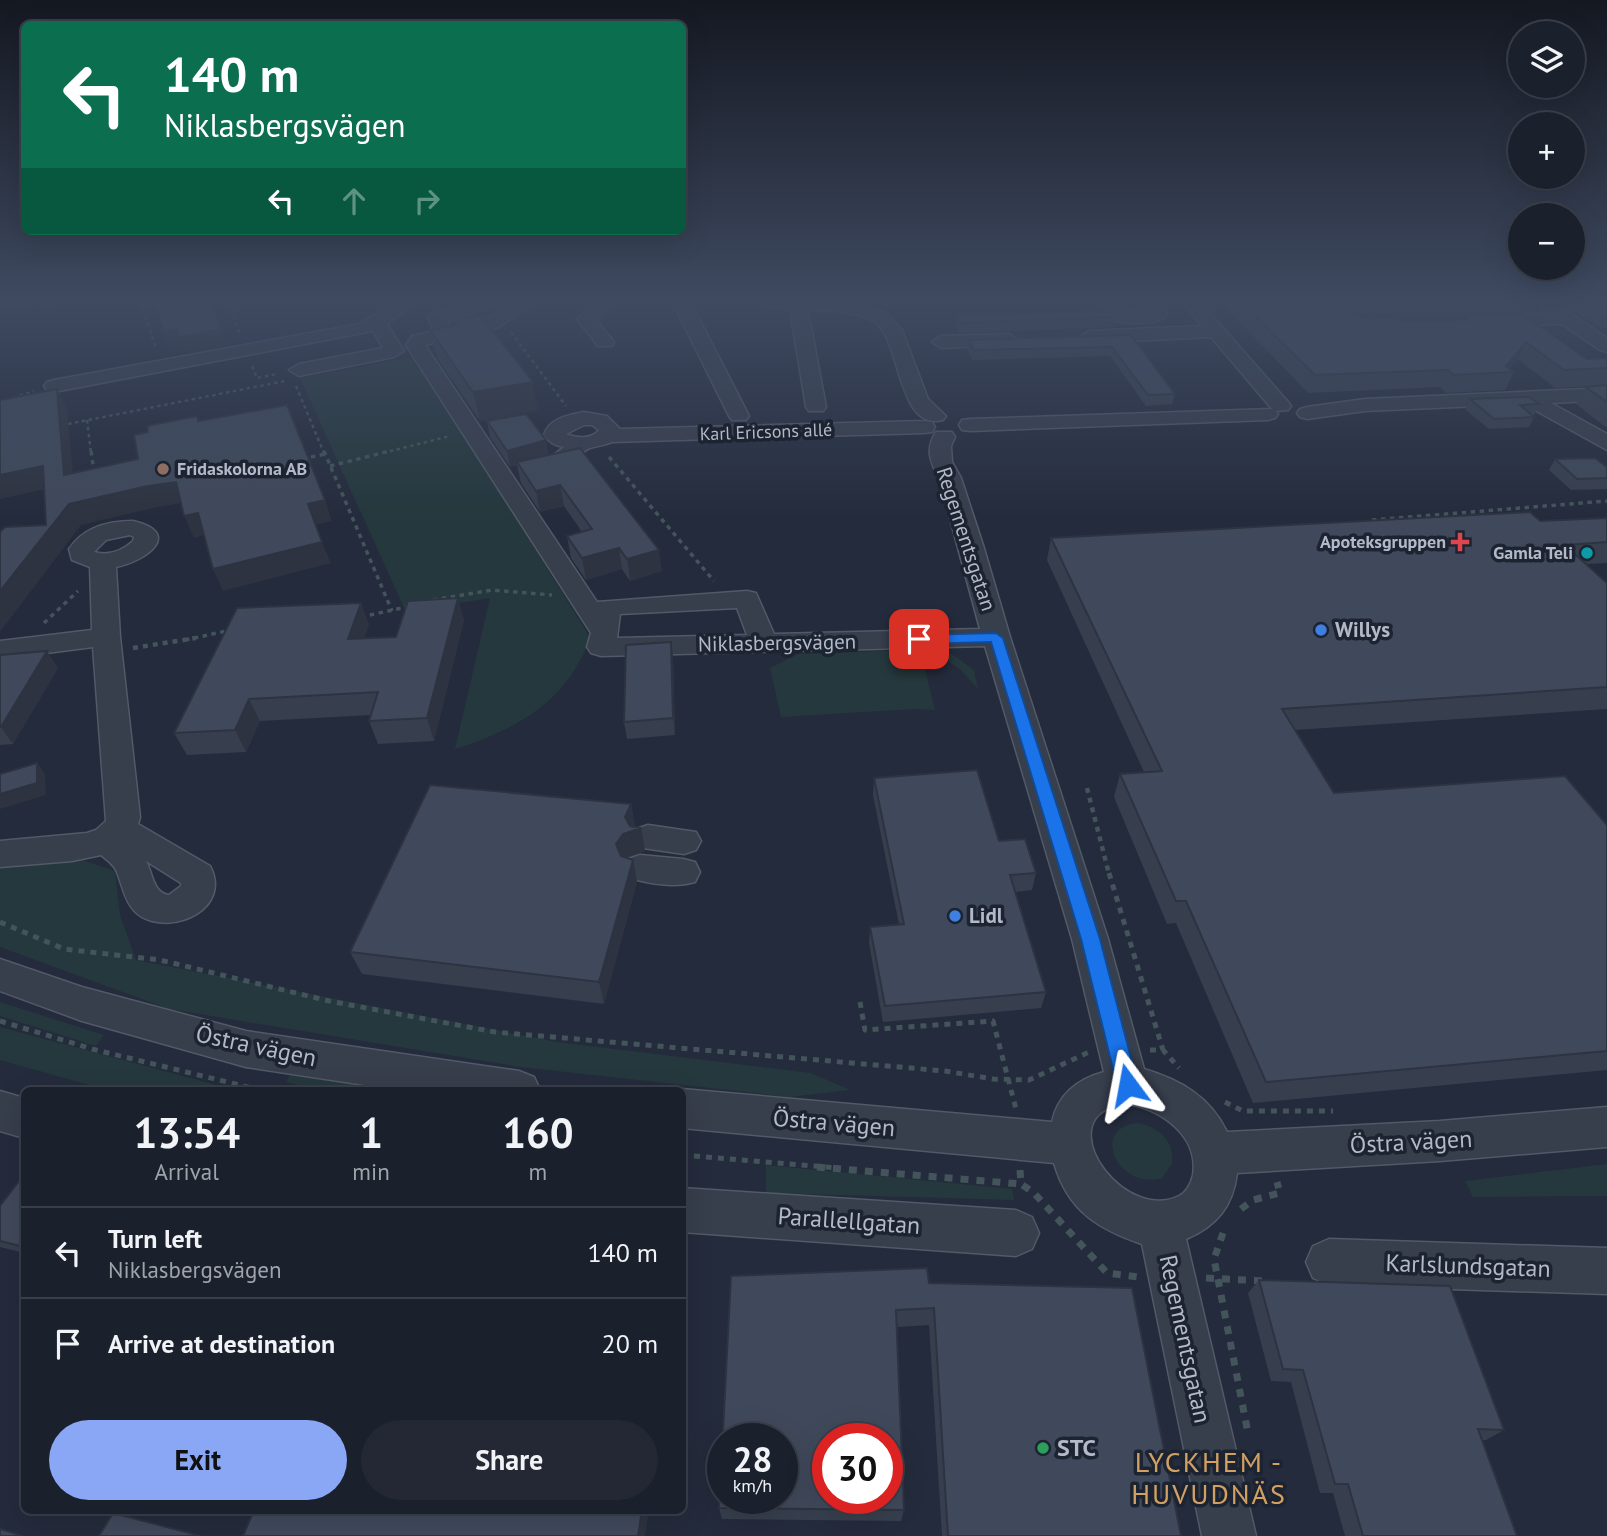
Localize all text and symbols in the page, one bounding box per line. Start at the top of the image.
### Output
map controls [1508,21,1585,280]
button: layers [1508,21,1585,98]
text: 140 m [164,42,299,106]
icon: left [49,49,140,140]
text: Niklasbergsvägen [164,104,405,146]
button: + [1508,112,1585,189]
icon: left [262,182,300,220]
icon: ahead [335,182,373,220]
icon: right [408,182,446,220]
button: − [1508,203,1585,280]
street label: Karl Ericsons allé [699,418,833,445]
place label: Fridaskolorna AB [177,457,307,480]
marker: Fridaskolorna AB [155,461,171,477]
street label: Regementsgatan [930,463,1002,614]
place label: Apoteksgruppen [1320,530,1446,553]
marker: Apoteksgruppen [1452,534,1468,550]
place label: Gamla Teli [1493,541,1573,564]
marker: Gamla Teli [1579,545,1595,561]
pin [889,609,949,669]
place label: Willys [1335,616,1390,643]
icon: arrive [900,620,938,658]
marker: Willys [1313,622,1329,638]
street label: Niklasbergsvägen [698,628,856,657]
place label: Lidl [969,902,1004,929]
marker: Lidl [947,908,963,924]
street label: Östra vägen [193,1018,319,1073]
position arrow [1091,1048,1165,1122]
street label: Östra vägen [772,1102,896,1143]
text: 13:54 [133,1105,240,1160]
text: 1 [359,1105,383,1160]
text: 160 [502,1105,574,1160]
street label: Östra vägen [1349,1123,1473,1160]
text: Arrival [154,1157,219,1186]
text: min [352,1157,390,1186]
text: m [529,1157,547,1186]
street label: Parallellgatan [777,1200,921,1241]
text: Turn left [108,1222,202,1255]
icon: left [49,1234,87,1272]
text: 140 m [587,1236,658,1269]
street label: Karlslundsgatan [1385,1247,1551,1284]
street label: Regementsgatan [1153,1252,1218,1426]
text: Niklasbergsvägen [108,1255,282,1284]
icon: arrive [49,1325,87,1363]
text: Arrive at destination [108,1327,335,1360]
text: 20 m [602,1327,658,1360]
button: Exit [49,1420,347,1500]
button: Share [361,1420,658,1500]
speed limit sign: 30 [812,1423,903,1514]
place label: STC [1057,1432,1096,1463]
text: 28 [733,1436,772,1482]
marker: STC [1035,1440,1051,1456]
district label: LYCKHEM - HUVUDNÄS [1131,1443,1287,1512]
text: km/h [733,1474,772,1497]

